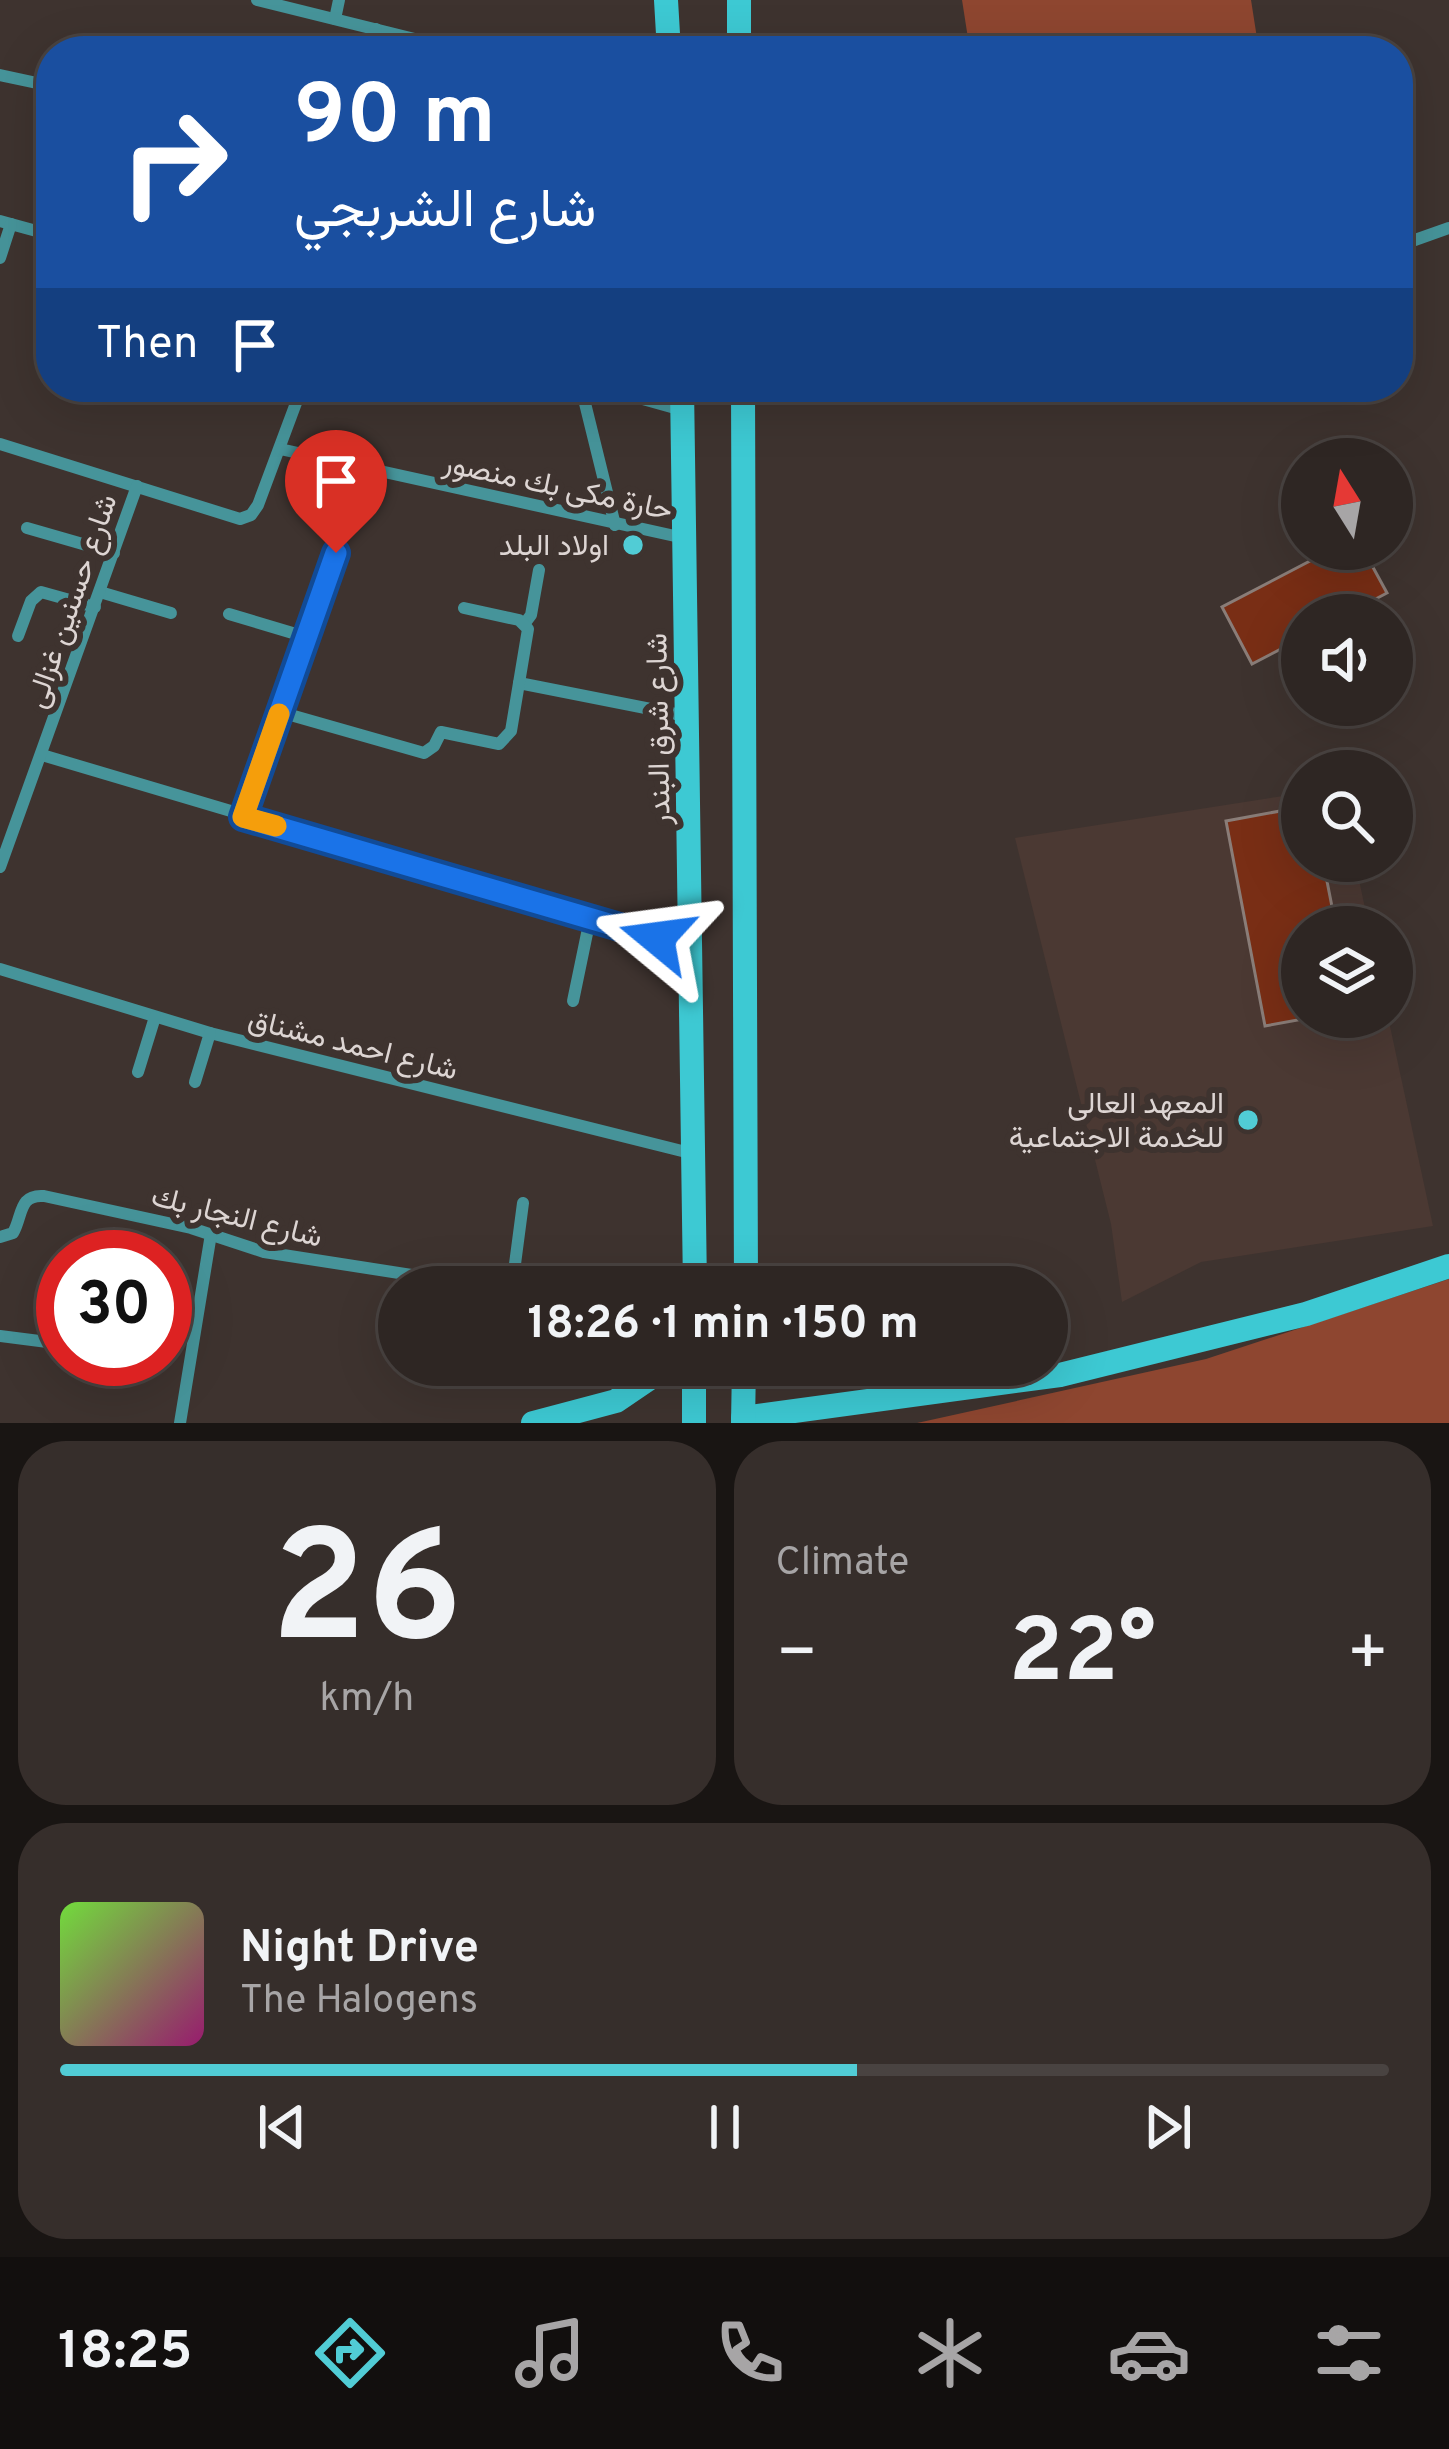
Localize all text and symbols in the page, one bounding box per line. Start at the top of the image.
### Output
text: 90 m [294,67,496,173]
icon: right [96,84,252,240]
text: شارع الشربجي [294,178,596,247]
icon: arrive [222,312,288,378]
text: Then [96,317,198,374]
pin [285,430,387,553]
north arrow [1281,438,1413,570]
map controls [1281,438,1413,1038]
street label: حارة مكى بك منصور [438,446,675,531]
icon: arrive [303,448,369,514]
street label: شارع حسنين غزالى [19,490,127,714]
place label: اولاد البلد [499,529,609,566]
marker: اولاد البلد [620,532,646,558]
button: sound [1281,594,1413,726]
street label: شارع شرق البندر [640,633,681,826]
button: search [1281,750,1413,882]
position arrow [594,875,720,1001]
button: layers [1281,906,1413,1038]
street label: شارع احمد مشناق [244,1003,461,1090]
place label: المعهد العالى للخدمة الاجتماعية [1009,1087,1224,1158]
marker: المعهد العالى للخدمة الاجتماعية [1235,1107,1261,1133]
street label: شارع النجار بك [147,1179,326,1258]
speed limit sign: 30 [36,1230,192,1386]
text: 18:26 · 1 min · 150 m [527,1297,919,1354]
text: 26 [271,1499,462,1697]
text: Climate [776,1540,909,1589]
text: 22° [1008,1600,1156,1713]
text: − [776,1615,818,1698]
text: + [1346,1615,1389,1698]
text: km/h [319,1676,414,1725]
text: Night Drive [240,1921,479,1978]
text: The Halogens [240,1978,478,2027]
icon: previous [249,2094,315,2160]
icon: pause [692,2094,758,2160]
icon: next [1135,2094,1201,2160]
icon: directions [308,2311,392,2395]
icon: music [508,2311,592,2395]
icon: phone [708,2311,792,2395]
icon: climate [908,2311,992,2395]
icon: car [1107,2311,1191,2395]
icon: filters [1307,2311,1391,2395]
text: 18:25 [58,2319,193,2388]

